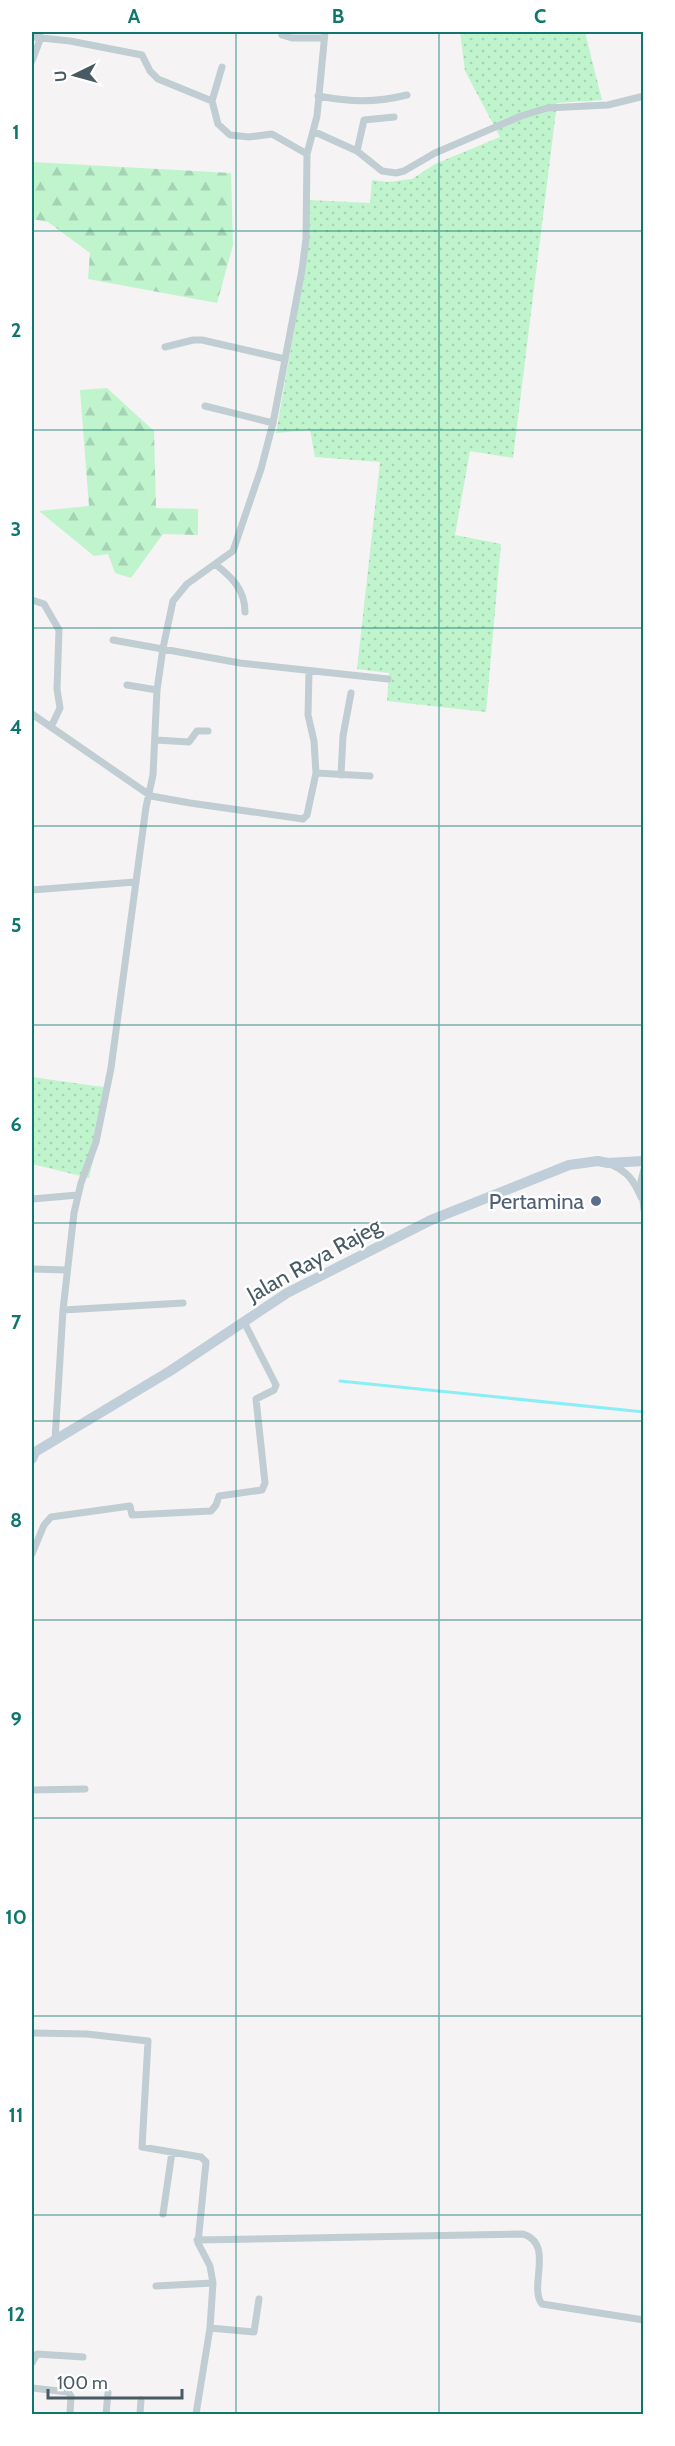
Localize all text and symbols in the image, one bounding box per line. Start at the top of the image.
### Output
text: A [128,4,141,28]
text: B [332,4,344,28]
text: C [534,4,546,28]
north arrow [45,45,105,105]
text: U [51,70,71,83]
text: 1 [12,120,20,144]
text: 2 [11,318,21,342]
text: 3 [11,517,21,541]
text: 4 [10,715,22,739]
text: 5 [11,913,21,937]
text: 6 [10,1112,22,1136]
place label: Pertamina [489,1188,584,1215]
marker: Pertamina [589,1194,603,1208]
street label: Jalan Raya Rajeg [241,1211,387,1308]
text: 7 [11,1310,22,1334]
text: 8 [10,1508,22,1532]
text: 9 [10,1707,22,1731]
text: 10 [5,1905,27,1929]
text: 11 [9,2103,23,2127]
text: 12 [7,2302,25,2326]
scale bar [48,2362,182,2400]
text: 100 m [57,2372,108,2394]

